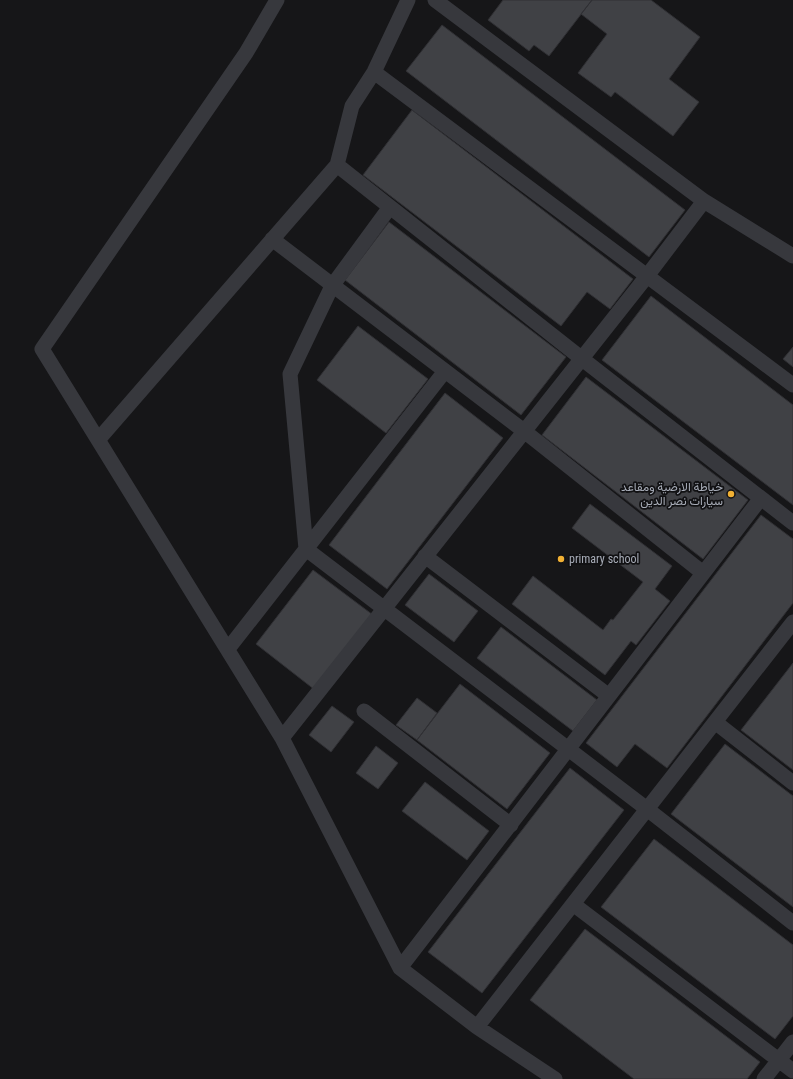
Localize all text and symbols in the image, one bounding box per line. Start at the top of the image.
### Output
place label: خياطة الارضية ومقاعد سيارات نصر الدين [621,480,723,509]
marker: خياطة الارضية ومقاعد سيارات نصر الدين [726,489,736,499]
place label: primary school [569,552,639,566]
marker: primary school [556,554,566,564]

